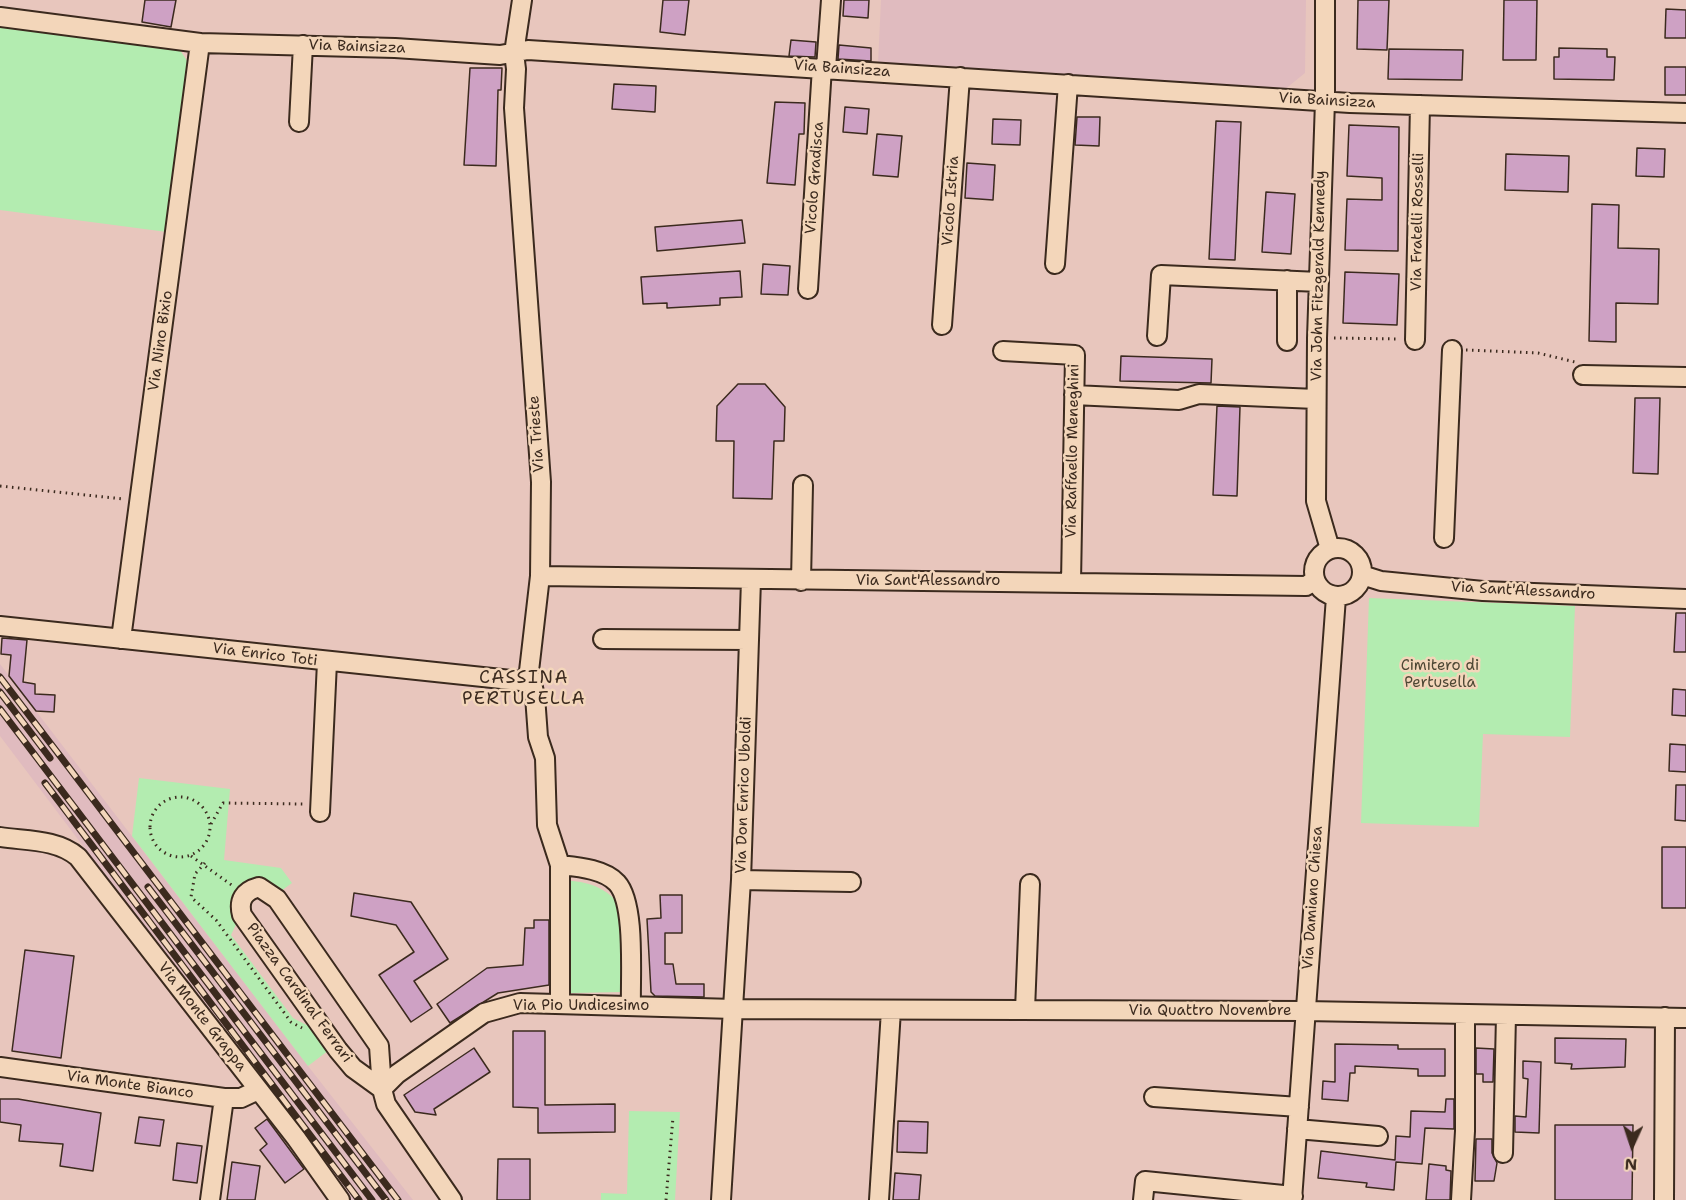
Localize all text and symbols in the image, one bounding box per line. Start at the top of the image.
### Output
street label: Via Bainsizza [308,36,406,58]
street label: Via Bainsizza [793,57,891,81]
street label: Via Bainsizza [1278,89,1376,113]
street label: Vicolo Gradisca [802,121,828,235]
street label: Via Fratelli Rosselli [1408,152,1428,292]
street label: Vicolo Istria [939,155,963,247]
street label: Via John Fitzgerald Kennedy [1308,170,1330,382]
street label: Via Nino Bixio [145,290,177,392]
street label: Via Raffaello Meneghini [1062,364,1084,538]
street label: Via Trieste [525,395,549,473]
street label: Via Sant'Alessandro [856,572,1000,590]
street label: Via Sant'Alessandro [1450,578,1596,604]
street label: Via Enrico Toti [211,640,319,670]
park label: Cimitero di Pertusella [1401,657,1479,692]
district label: CASSINA PERTUSELLA [462,667,586,710]
street label: Via Don Enrico Uboldi [732,716,756,874]
street label: Via Damiano Chiesa [1299,826,1327,970]
street label: Piazza Cardinal Ferrari [242,920,356,1066]
street label: Via Monte Grappa [154,959,250,1075]
street label: Via Pio Undicesimo [513,997,649,1015]
street label: Via Quattro Novembre [1129,1002,1291,1020]
street label: Via Monte Bianco [65,1067,195,1103]
north arrow [1602,1116,1662,1176]
text: N [1624,1154,1638,1175]

